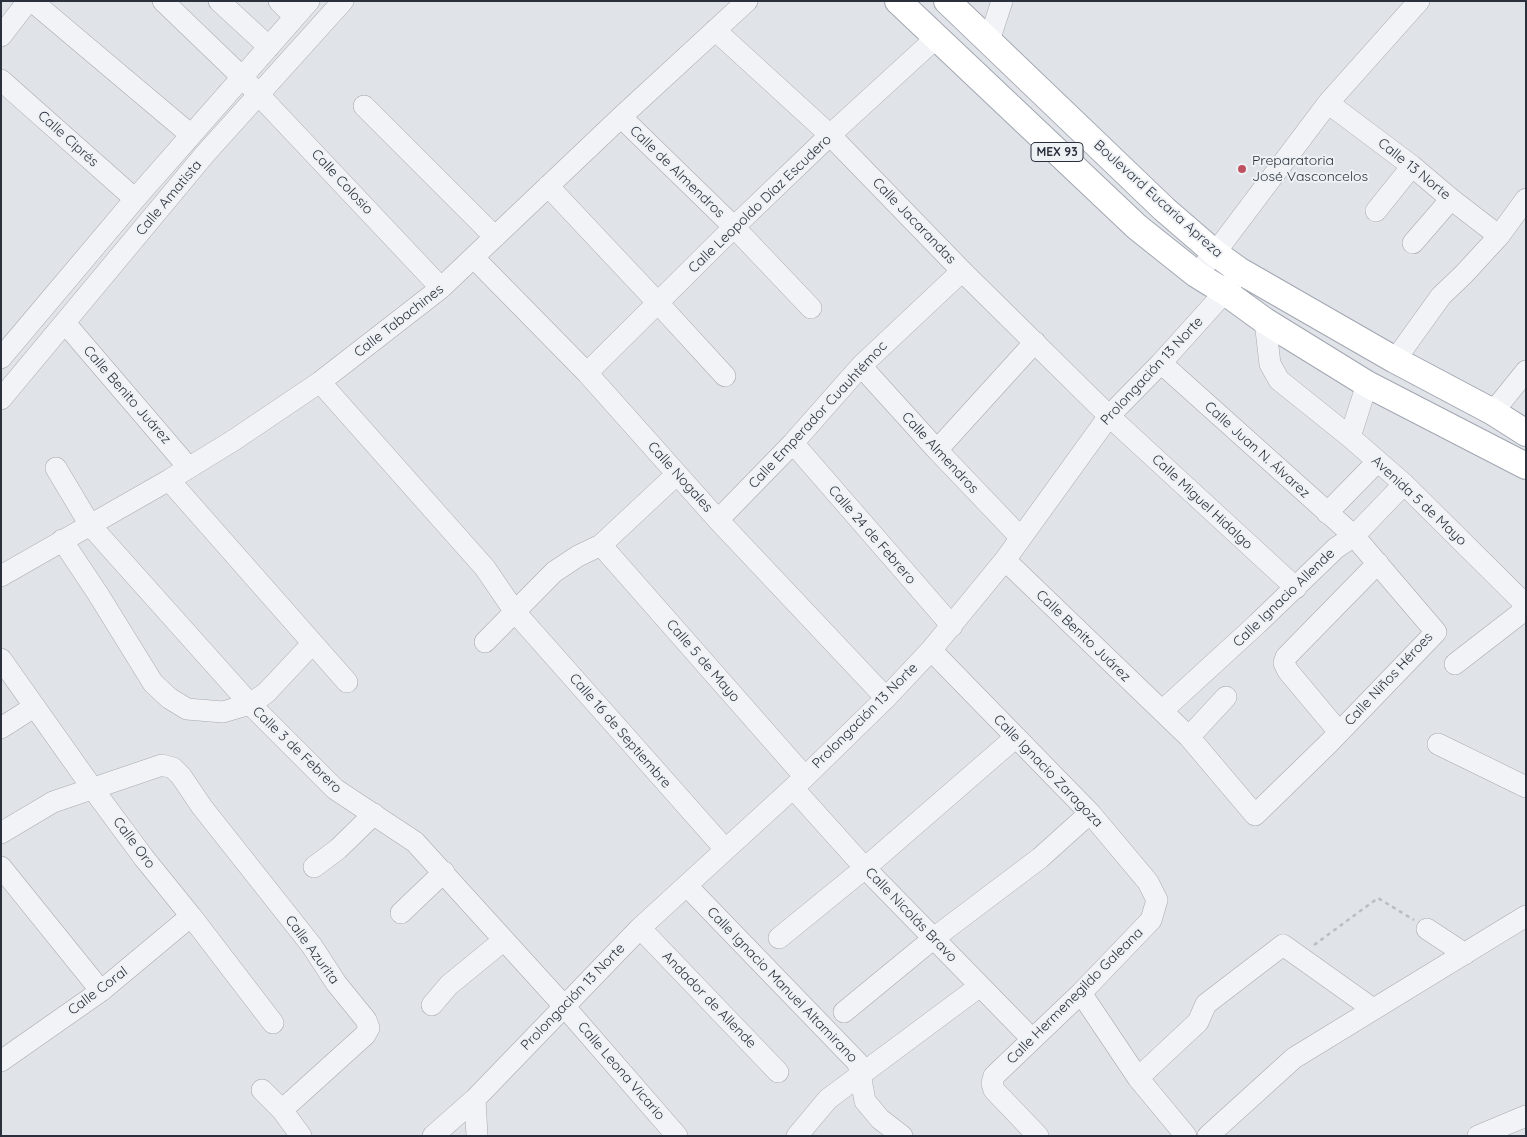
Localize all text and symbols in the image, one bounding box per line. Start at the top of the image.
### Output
street label: Calle Ciprés [34,107,102,171]
street label: Calle de Almendros [626,122,728,222]
street label: Calle Leopoldo Díaz Escudero [685,131,835,277]
street label: Calle 13 Norte [1374,135,1454,203]
street label: Boulevard Eucaria Apreza [1090,137,1226,261]
road number: MEX 93 [1031,142,1083,162]
street label: Calle Colosio [308,146,376,218]
place label: Preparatoria José Vasconcelos [1252,153,1368,186]
street label: Calle Amatista [133,157,205,239]
marker: Preparatoria José Vasconcelos [1236,163,1248,175]
street label: Calle Jacarandas [869,174,959,268]
street label: Calle Tabachines [351,281,447,361]
street label: Prolongación 13 Norte [1097,313,1207,429]
street label: Calle Emperador Cuauhtémoc [745,338,891,492]
street label: Calle Benito Juárez [80,342,174,448]
street label: Calle Juan N. Álvarez [1201,398,1313,502]
street label: Calle Almendros [898,409,982,497]
street label: Calle Nogales [644,438,716,516]
street label: Calle Miguel Hidalgo [1148,451,1256,553]
street label: Avenida 5 de Mayo [1368,453,1470,549]
street label: Calle 24 de Febrero [825,482,919,588]
street label: Calle Ignacio Allende [1230,545,1338,651]
street label: Calle Benito Juárez [1032,587,1134,685]
street label: Calle 5 de Mayo [663,616,743,706]
street label: Calle Niños Héroes [1341,629,1437,729]
street label: Prolongación 13 Norte [809,660,921,772]
street label: Calle 16 de Septiembre [566,670,674,792]
street label: Calle 3 de Febrero [249,703,345,797]
street label: Calle Ignacio Zaragoza [990,711,1106,831]
street label: Calle Oro [109,814,159,872]
street label: Calle Nicolás Bravo [862,864,960,966]
street label: Calle Ignacio Manuel Altamirano [703,904,861,1066]
street label: Calle Azurita [281,912,343,988]
street label: Calle Hermenegildo Galeana [1003,924,1147,1068]
street label: Prolongación 13 Norte [518,940,628,1054]
street label: Andador de Allende [658,948,760,1052]
street label: Calle Coral [65,963,131,1019]
street label: Calle Leona Vicario [574,1018,668,1124]

